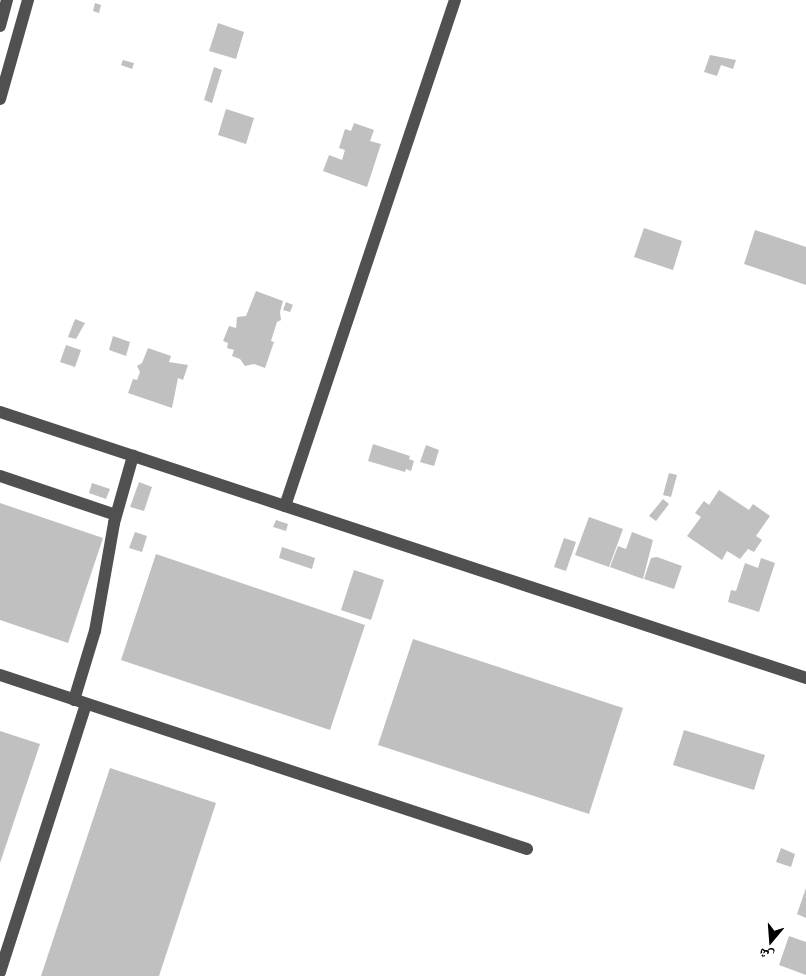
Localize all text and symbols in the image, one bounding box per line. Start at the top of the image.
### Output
north arrow [746,916,796,966]
text: ش [757,945,776,966]

